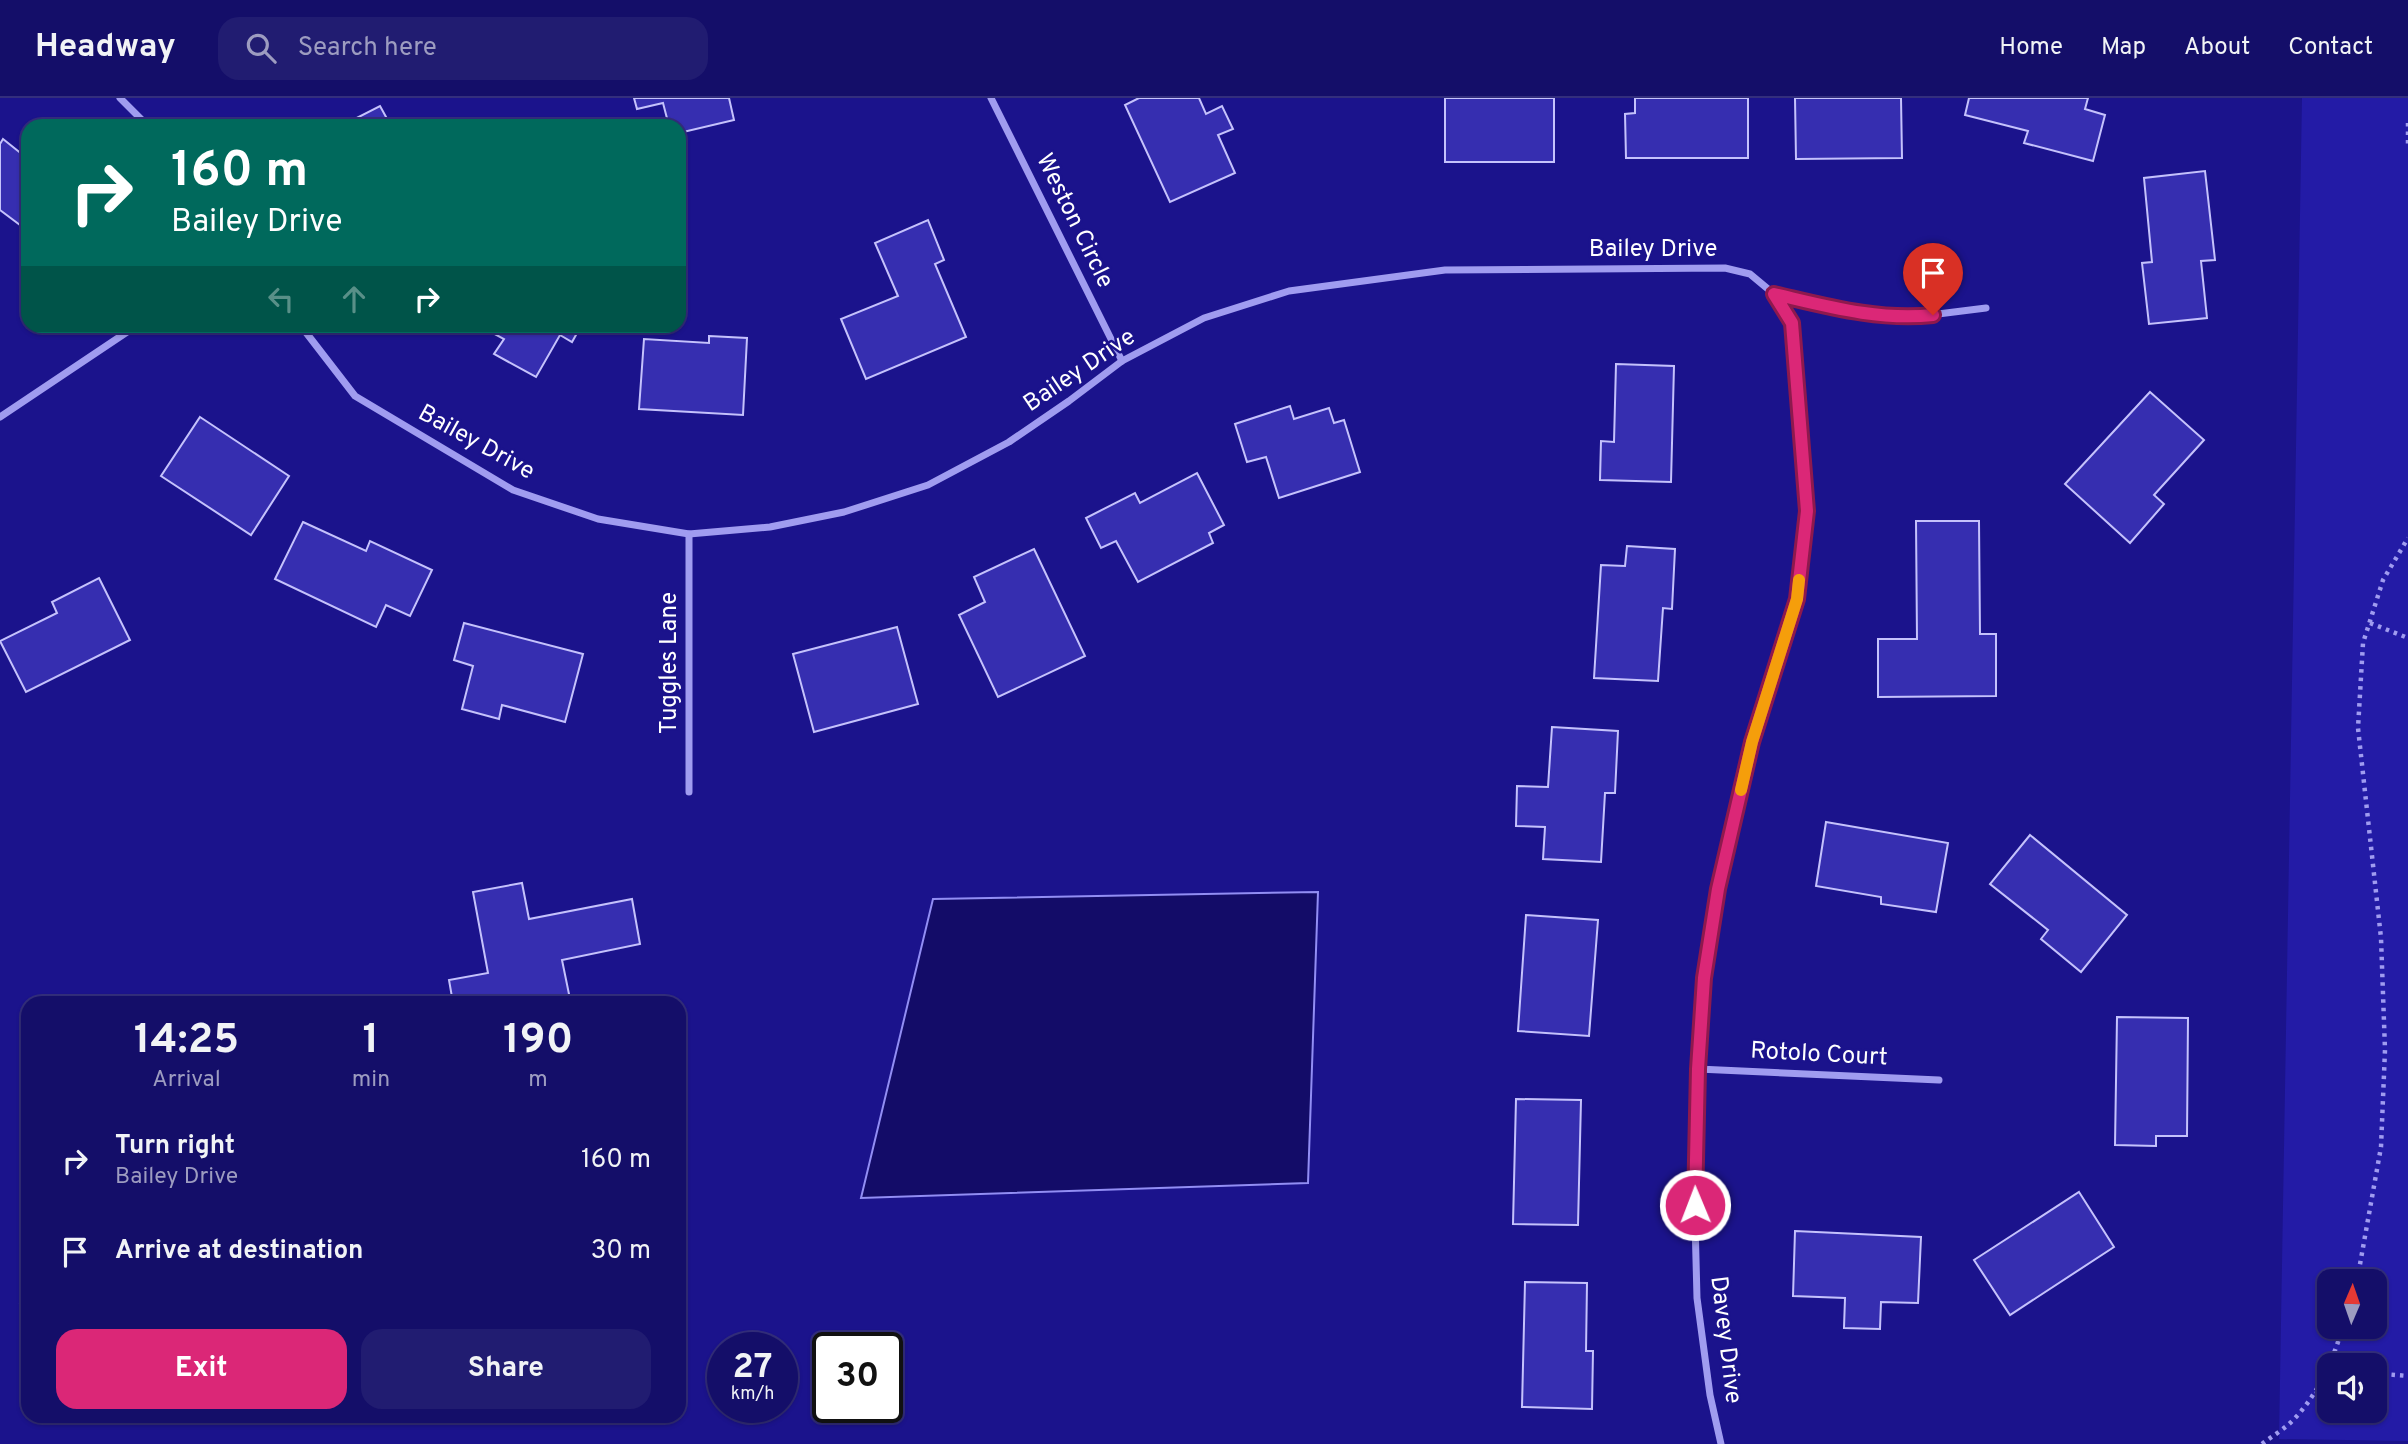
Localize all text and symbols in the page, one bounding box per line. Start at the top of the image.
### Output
search box [218,17,708,80]
text: Headway [35,27,176,69]
icon: search [242,29,280,67]
text: Search here [298,32,437,65]
text: Home [1999,33,2063,63]
text: Map [2101,33,2146,63]
text: About [2184,33,2250,63]
text: Contact [2288,33,2373,63]
text: 160 m [171,142,308,204]
icon: right [56,147,147,238]
street label: Weston Circle [1028,149,1120,293]
text: Bailey Drive [171,203,342,243]
street label: Bailey Drive [1589,235,1717,265]
pin [1903,243,1963,315]
icon: arrive [1914,254,1952,292]
icon: left [262,280,300,318]
icon: ahead [335,280,373,318]
icon: right [408,280,446,318]
street label: Bailey Drive [1018,323,1142,419]
street label: Bailey Drive [412,399,540,487]
street label: Tuggles Lane [655,592,685,734]
text: 14:25 [134,1015,239,1068]
text: 1 [363,1015,379,1068]
text: 190 [503,1015,573,1068]
street label: Rotolo Court [1750,1036,1888,1074]
text: Arrival [152,1066,221,1095]
text: min [352,1066,390,1095]
text: m [528,1066,548,1095]
text: Turn right [115,1130,235,1163]
icon: right [56,1142,94,1180]
text: 160 m [581,1144,651,1177]
text: Bailey Drive [115,1163,238,1192]
position arrow [1658,1168,1732,1242]
icon: arrive [56,1233,94,1271]
text: Arrive at destination [115,1235,363,1268]
text: 30 m [591,1235,651,1268]
north arrow [2317,1269,2387,1339]
map controls [2317,1269,2387,1423]
street label: Davey Drive [1702,1274,1748,1406]
button: Exit [56,1329,347,1409]
button: Share [361,1329,651,1409]
speed limit sign: 30 [812,1332,903,1423]
text: 27 [733,1346,772,1390]
button: sound [2317,1353,2387,1423]
text: km/h [731,1383,774,1406]

